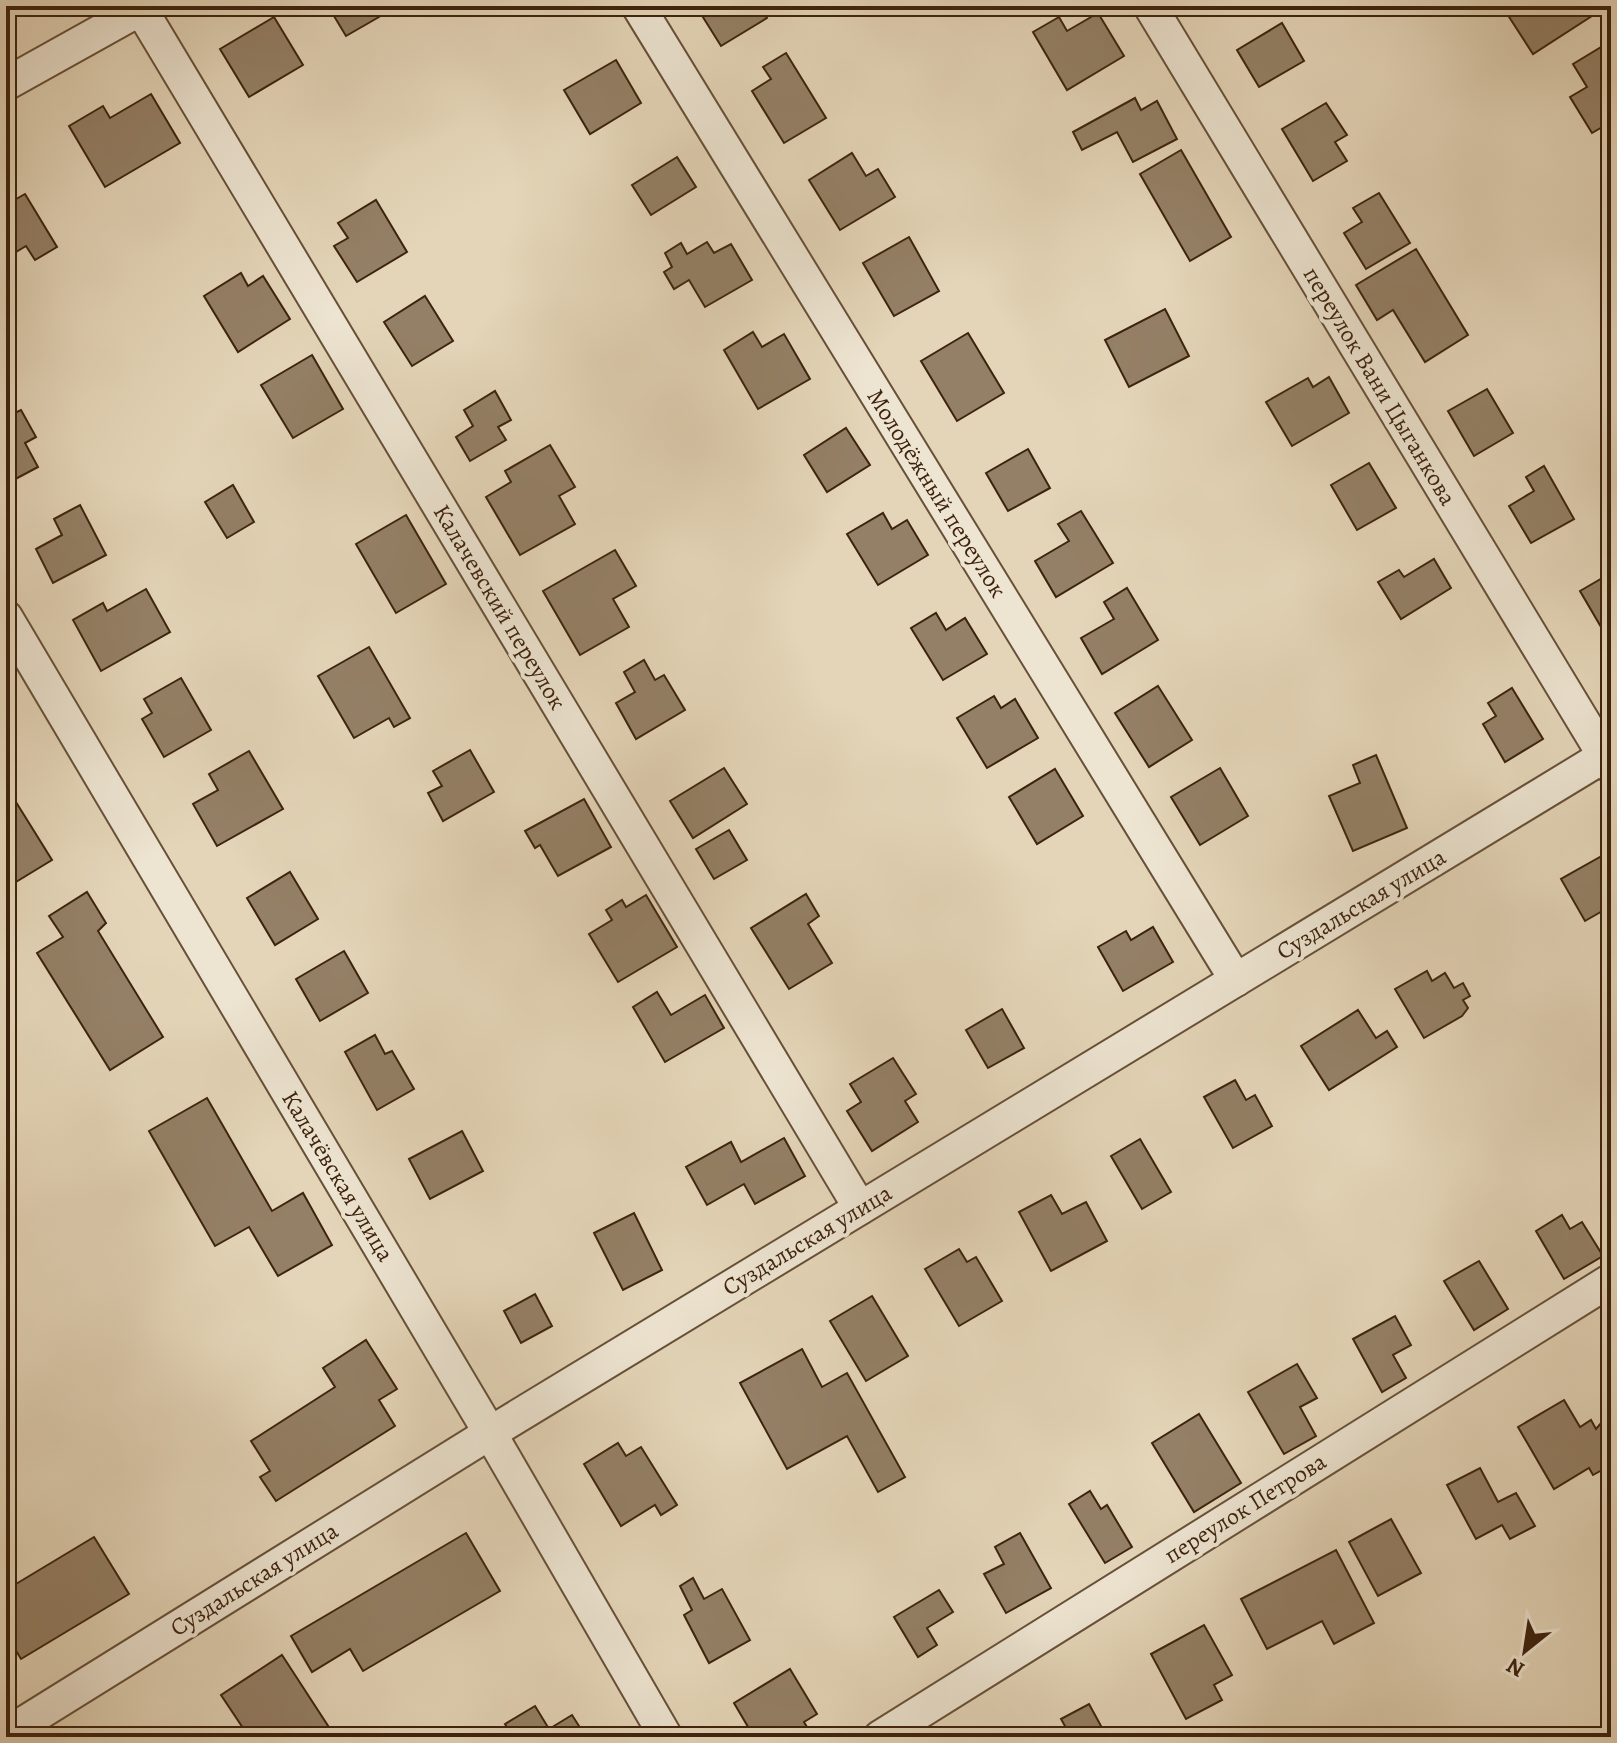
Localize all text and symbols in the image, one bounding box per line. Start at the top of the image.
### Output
street label: переулок Вани Цыганкова [1296,261,1464,511]
street label: Молодёжный переулок [860,382,1014,604]
street label: Калачевский переулок [426,498,574,716]
street label: Суздальская улица [1270,841,1452,967]
street label: Калачёвская улица [274,1085,402,1267]
street label: Суздальская улица [716,1177,898,1303]
street label: переулок Петрова [1158,1445,1332,1571]
street label: Суздальская улица [164,1514,344,1644]
north arrow [1485,1611,1565,1691]
text: N [1501,1650,1530,1684]

